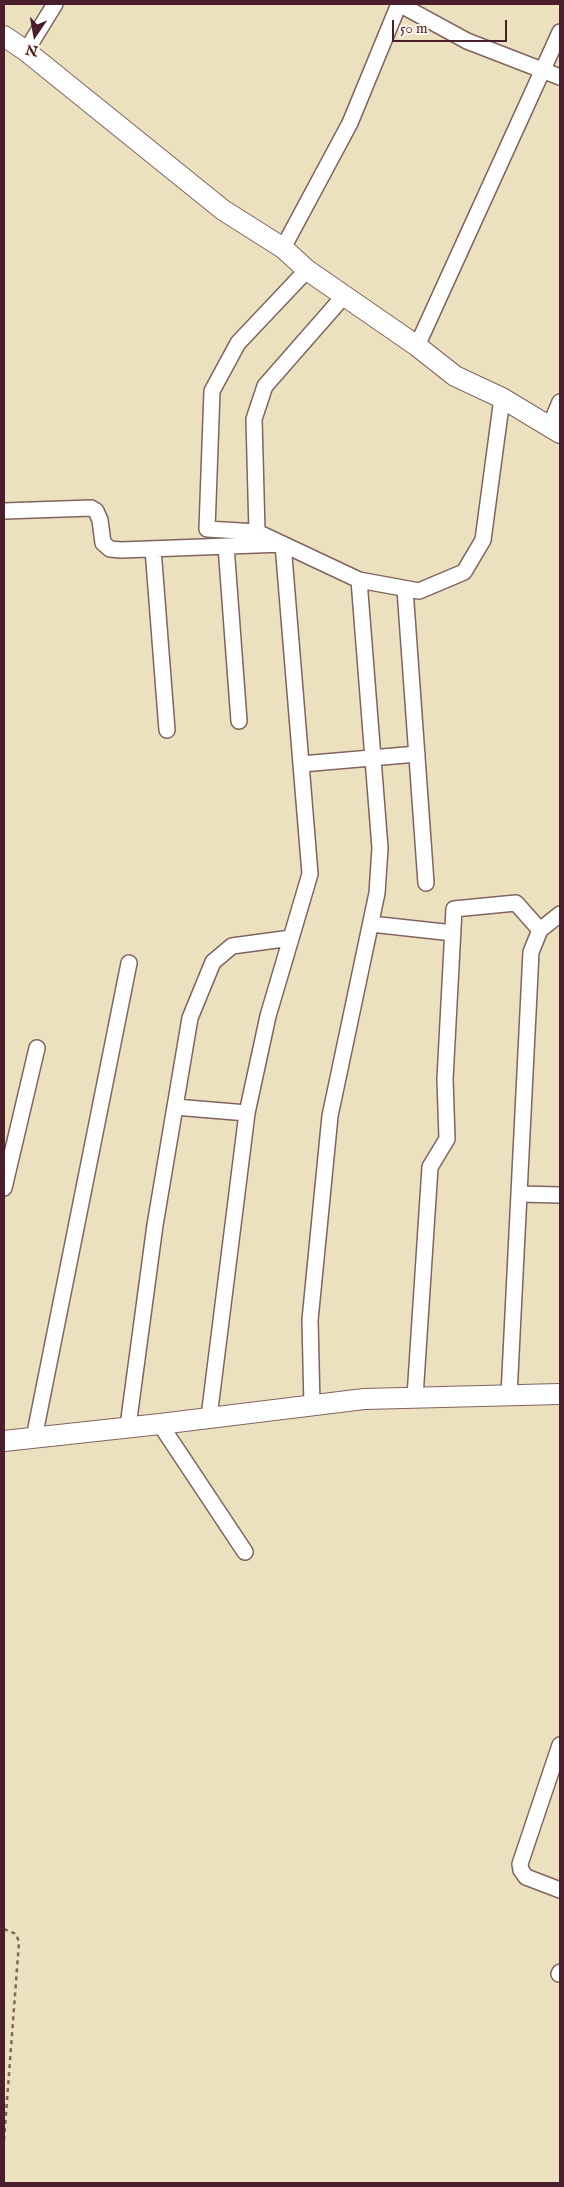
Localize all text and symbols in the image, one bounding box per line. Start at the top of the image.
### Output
north arrow [10,10,60,60]
scale bar [394,10,509,42]
text: 50 m [400,19,428,38]
text: N [24,40,40,60]

